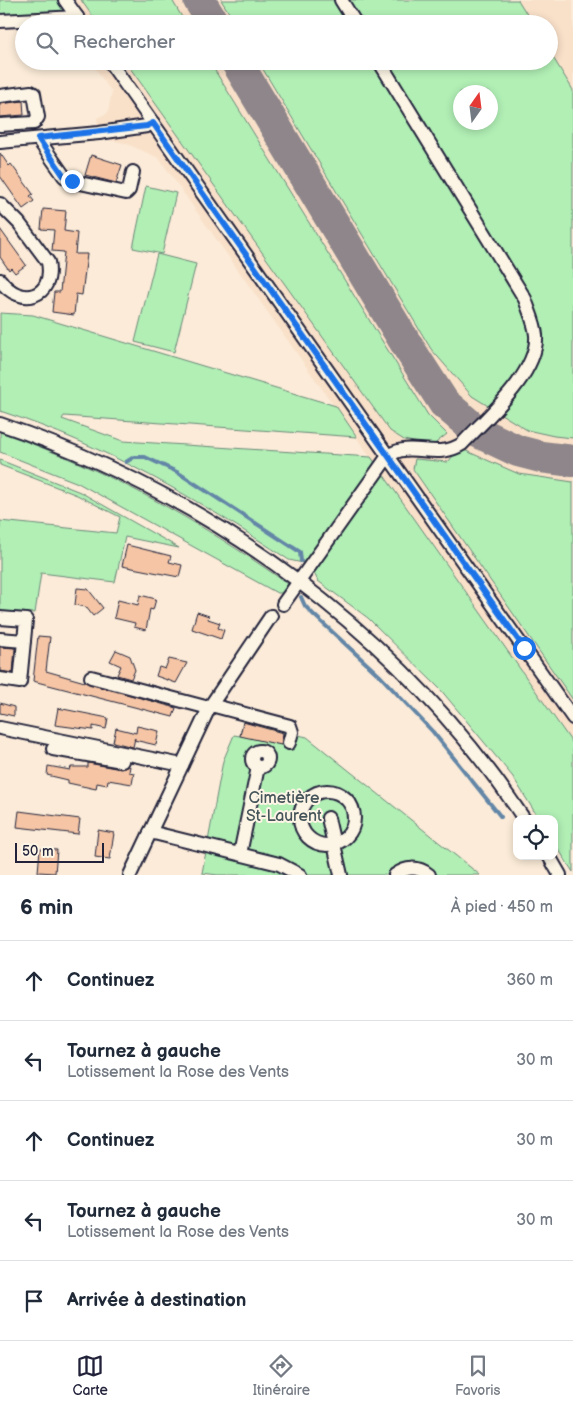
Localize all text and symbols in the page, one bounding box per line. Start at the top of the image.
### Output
search box [15,15,558,70]
icon: search [33,29,61,57]
text: Rechercher [73,31,175,54]
north arrow [453,85,498,130]
route end [61,170,84,193]
route start [513,637,536,660]
park label: Cimetière St-Laurent [246,789,322,826]
map controls [513,815,558,860]
button: locate [513,815,558,860]
scale bar [15,840,104,863]
text: 50 m [22,843,54,860]
text: 6 min [20,895,73,920]
text: À pied · 450 m [451,898,553,917]
icon: ahead [20,967,48,995]
text: Continuez [67,969,154,992]
text: 360 m [506,971,553,990]
text: Tournez à gauche [67,1040,221,1063]
icon: left [20,1047,48,1075]
text: 30 m [516,1051,553,1070]
text: Lotissement la Rose des Vents [67,1063,289,1082]
icon: ahead [20,1127,48,1155]
text: Continuez [67,1129,154,1152]
text: 30 m [516,1131,553,1150]
text: Tournez à gauche [67,1200,221,1223]
icon: left [20,1207,48,1235]
text: 30 m [516,1211,553,1230]
text: Lotissement la Rose des Vents [67,1223,289,1242]
icon: arrive [20,1287,48,1315]
text: Arrivée à destination [67,1289,246,1312]
tab: Carte [72,1352,108,1399]
tab: Itinéraire [253,1352,310,1399]
tab: Favoris [455,1352,501,1399]

